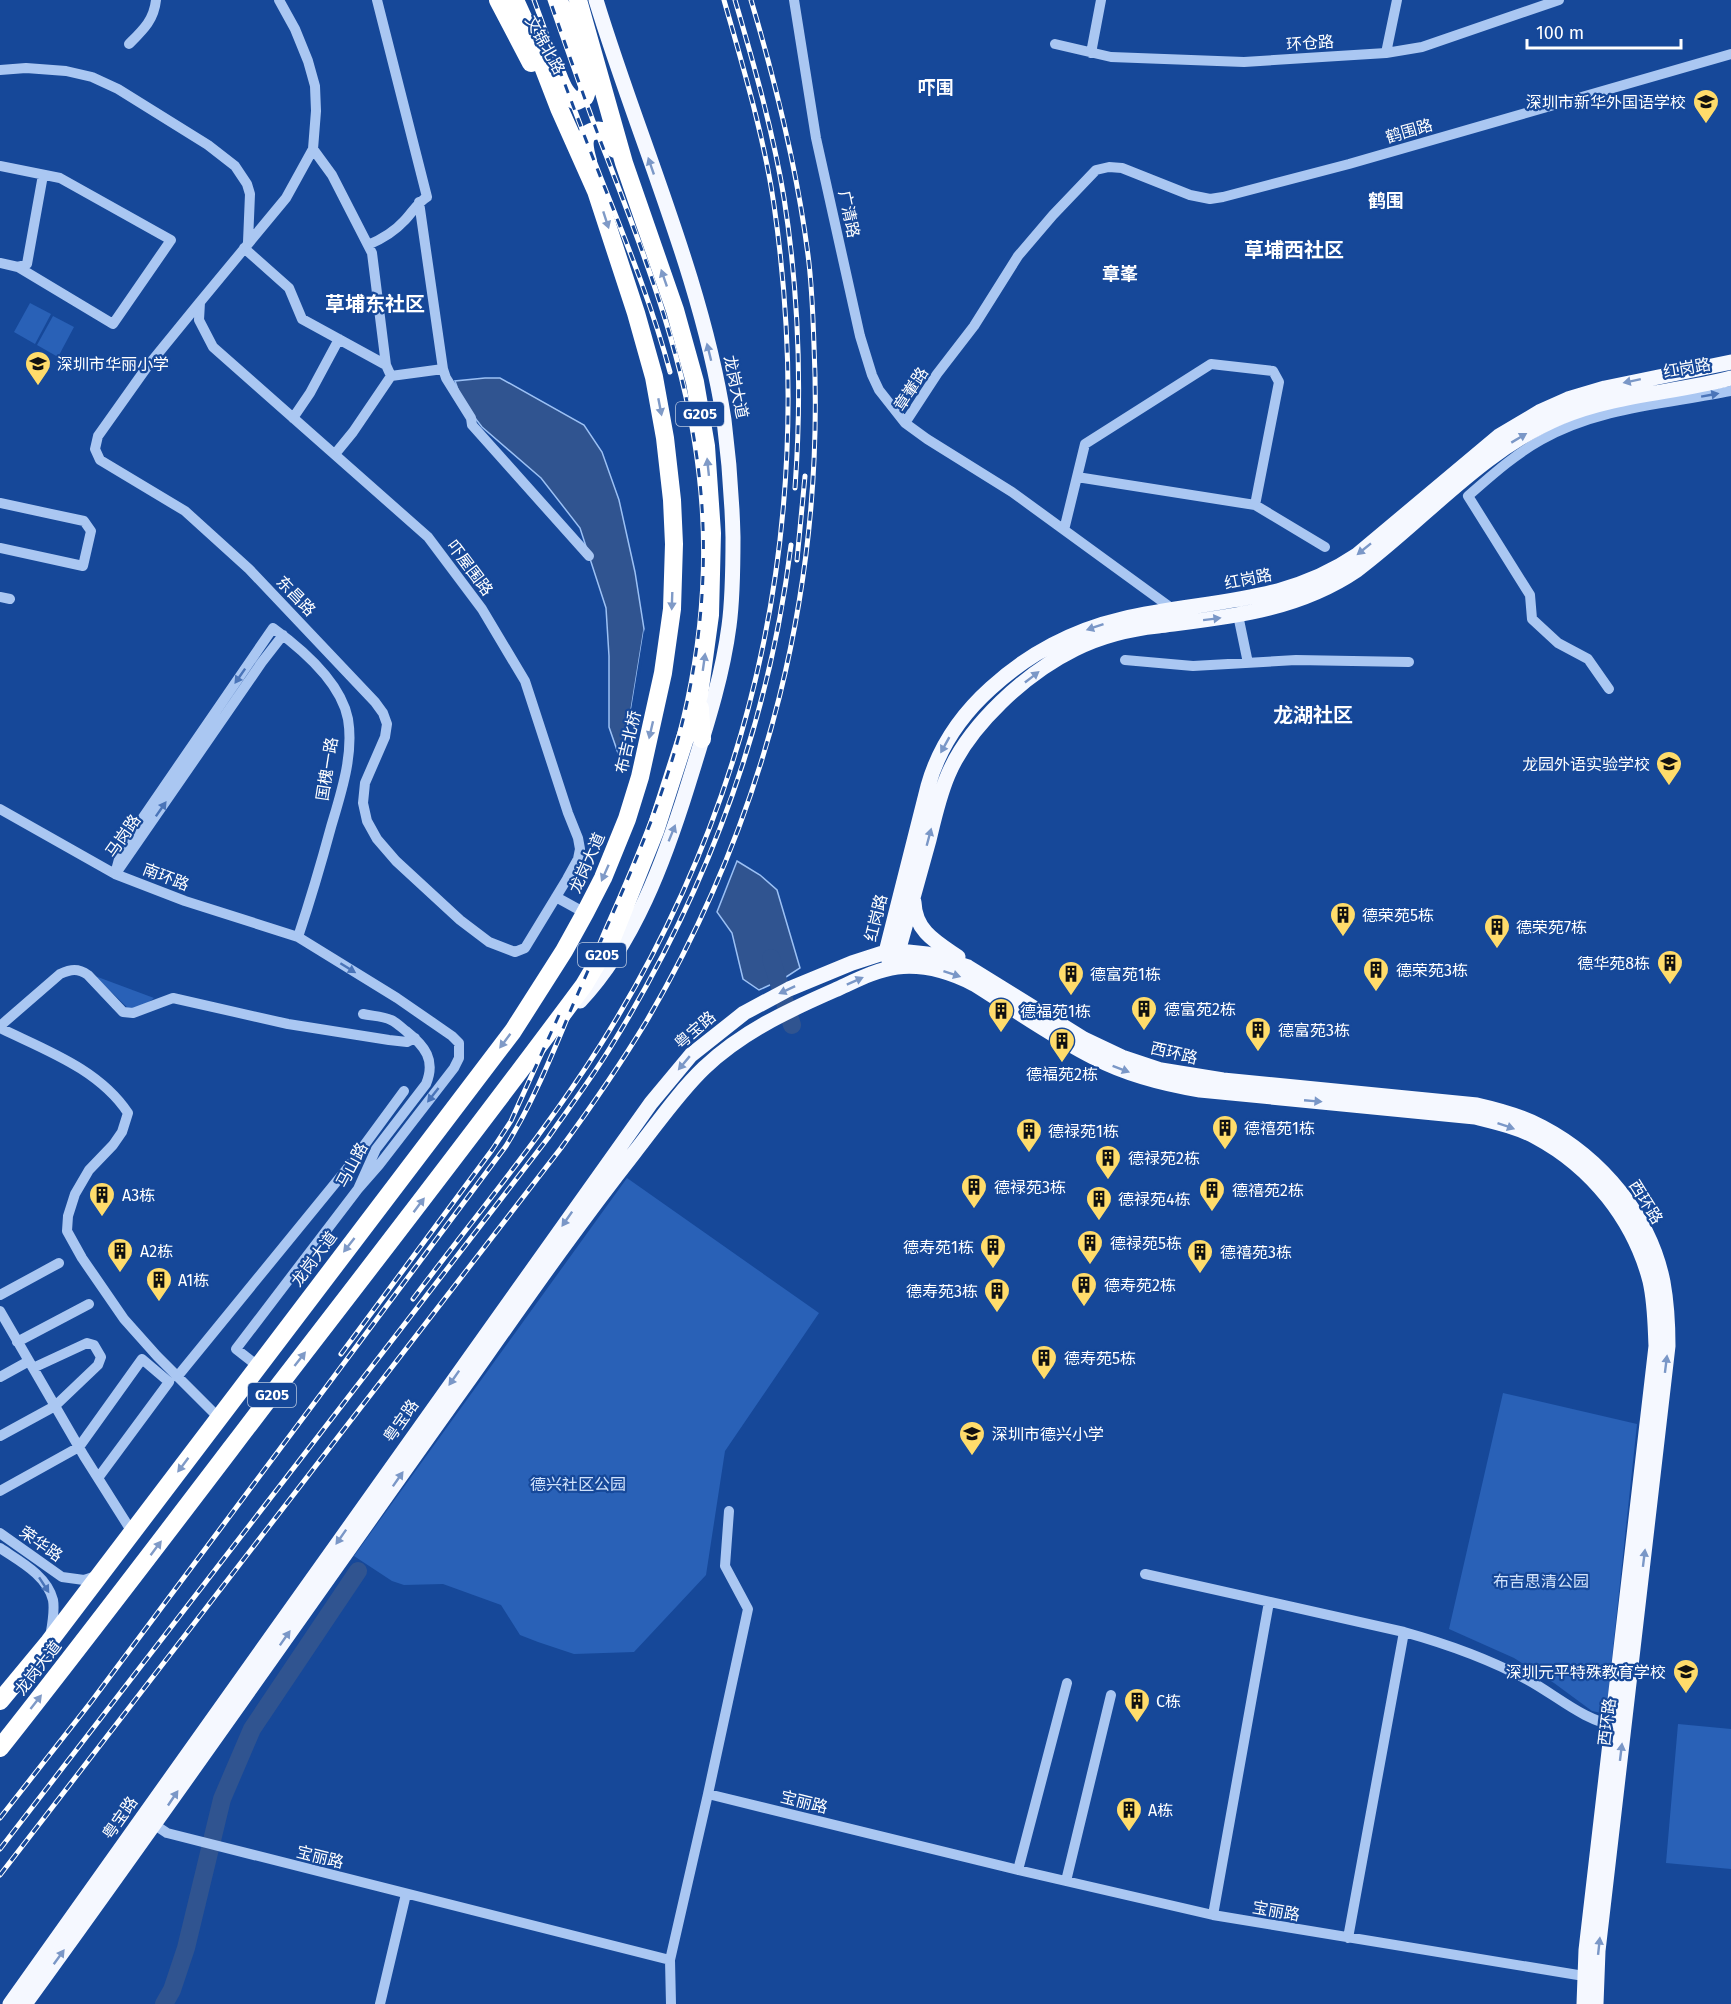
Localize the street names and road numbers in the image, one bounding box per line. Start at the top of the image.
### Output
street label: 文锦北路 [521,12,569,78]
street label: 环仓路 [1285,32,1335,54]
street label: 鹤围路 [1383,115,1435,147]
street label: 广清路 [835,189,863,239]
street label: 龙岗大道 [720,354,752,420]
street label: 红岗路 [1662,354,1712,382]
street label: 章輋路 [890,364,932,414]
road number: G205 [676,402,724,426]
street label: 吓屋围路 [443,537,497,599]
street label: 红岗路 [1223,565,1273,593]
street label: 东昌路 [272,572,320,620]
street label: 布吉北桥 [612,709,644,775]
street label: 国槐一路 [313,736,341,802]
street label: 马岗路 [101,811,145,861]
street label: 龙岗大道 [565,830,609,896]
street label: 南环路 [140,860,192,894]
street label: 红岗路 [861,892,891,944]
road number: G205 [578,943,626,967]
street label: 粤宝路 [671,1007,719,1053]
street label: 西环路 [1148,1038,1200,1068]
street label: 马山路 [332,1139,372,1191]
street label: 西环路 [1625,1177,1667,1227]
street label: 龙岗大道 [287,1228,341,1290]
road number: G205 [248,1383,296,1407]
street label: 粤宝路 [379,1396,423,1446]
street label: 荣华路 [16,1522,66,1566]
street label: 龙岗大道 [11,1637,65,1699]
street label: 西环路 [1595,1697,1619,1747]
street label: 宝丽路 [778,1787,830,1817]
street label: 粤宝路 [98,1793,142,1843]
street label: 宝丽路 [294,1842,346,1872]
street label: 宝丽路 [1251,1897,1301,1925]

